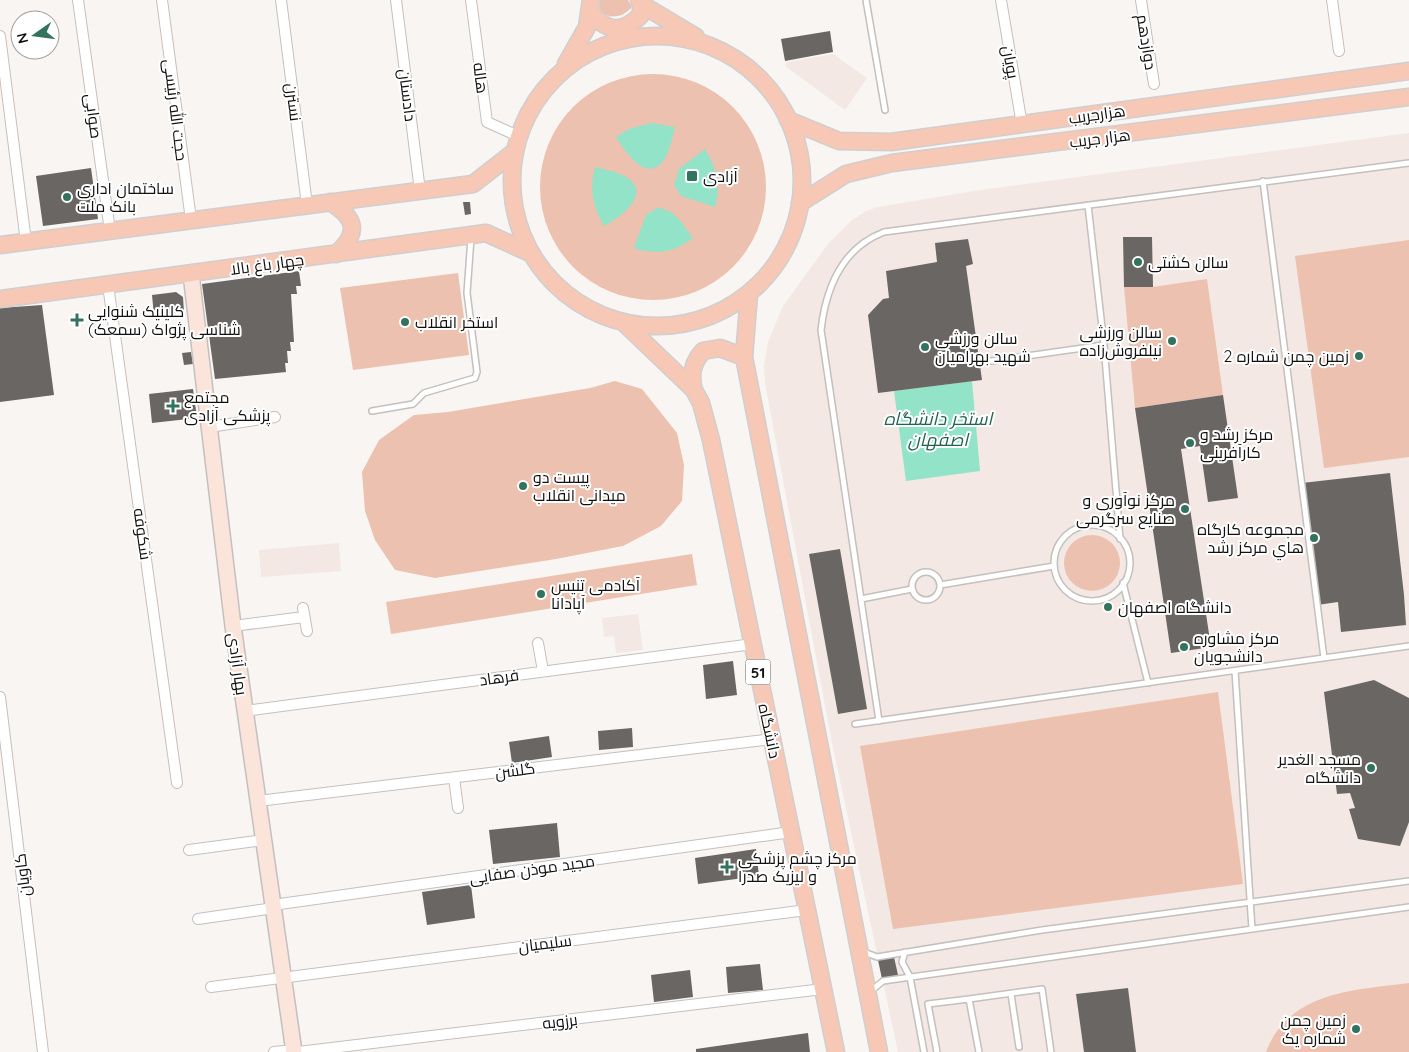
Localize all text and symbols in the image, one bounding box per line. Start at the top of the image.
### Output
north arrow [10,10,60,60]
street label: دوازدهم [1131,13,1161,72]
text: N [12,31,32,45]
street label: پویان [996,44,1024,81]
street label: حجت الله رئیسی [159,58,192,162]
street label: هاله [469,61,493,95]
street label: دادستان [394,67,421,123]
street label: نسترن [281,82,306,122]
street label: صوابی [80,92,107,140]
street label: هزارجریب [1067,100,1127,128]
street label: هزار جریب [1068,124,1132,152]
place label: آزادی [703,166,739,187]
marker: آزادی [685,169,699,183]
place label: ساختمان اداری بانک ملت [77,178,174,216]
marker: ساختمان اداری بانک ملت [61,191,73,203]
street label: چهار باغ بالا [229,249,305,281]
place label: سالن کشتی [1148,252,1229,273]
marker: سالن کشتی [1132,256,1144,268]
place label: کلینیک شنوایی شناسی پژواک (سمعک) [88,301,241,341]
place label: استخر انقلاب [415,312,498,332]
marker: کلینیک شنوایی شناسی پژواک (سمعک) [70,313,84,327]
marker: استخر انقلاب [399,316,411,328]
place label: سالن ورزشی نیلفروش‌زاده [1079,322,1162,361]
place label: سالن ورزشی شهید بهرامیان [935,328,1031,367]
marker: سالن ورزشی نیلفروش‌زاده [1166,335,1178,347]
marker: سالن ورزشی شهید بهرامیان [919,341,931,353]
place label: زمین چمن شماره 2 [1223,346,1349,368]
marker: زمین چمن شماره 2 [1353,350,1365,362]
place label: مجتمع پزشکی آزادی [184,387,271,427]
marker: مجتمع پزشکی آزادی [166,399,180,413]
water label: استخر دانشگاه اصفهان [884,407,994,451]
place label: مرکز رشد و کارآفرینی [1200,424,1273,463]
marker: مرکز رشد و کارآفرینی [1184,437,1196,449]
place label: پیست دو میدانی انقلاب [533,467,626,506]
marker: پیست دو میدانی انقلاب [517,480,529,492]
place label: مرکز نوآوری و صنایع سرگرمی [1076,490,1175,530]
marker: مرکز نوآوری و صنایع سرگرمی [1179,503,1191,515]
street label: شکوفه [129,507,157,561]
place label: مجموعه کارگاه هاي مرکز رشد [1197,519,1304,561]
marker: مجموعه کارگاه هاي مرکز رشد [1308,532,1320,544]
place label: آکادمی تنیس آپادانا [551,575,641,615]
marker: آکادمی تنیس آپادانا [535,588,547,600]
place label: دانشگاه اصفهان [1118,597,1231,618]
marker: دانشگاه اصفهان [1102,601,1114,613]
place label: مرکز مشاوره دانشجویان [1194,628,1279,667]
street label: بهار آزادی [223,631,252,697]
marker: مرکز مشاوره دانشجویان [1178,641,1190,653]
road number: 51 [746,660,770,684]
street label: فرهاد [478,664,520,690]
street label: دانشگاه [754,702,786,760]
place label: مسجد الغدیر دانشگاه [1277,749,1361,787]
street label: گلشن [494,758,536,783]
marker: مسجد الغدیر دانشگاه [1365,762,1377,774]
place label: مرکز چشم پزشکی و لیزیک صدرا [738,848,857,886]
street label: مجید موذن صفایی [468,850,596,889]
street label: کاویان [9,852,36,898]
marker: مرکز چشم پزشکی و لیزیک صدرا [720,860,734,874]
street label: سلیمیان [517,930,573,957]
street label: برزویه [541,1009,579,1033]
place label: زمین چمن شماره یک [1280,1010,1346,1048]
marker: زمین چمن شماره یک [1350,1023,1362,1035]

